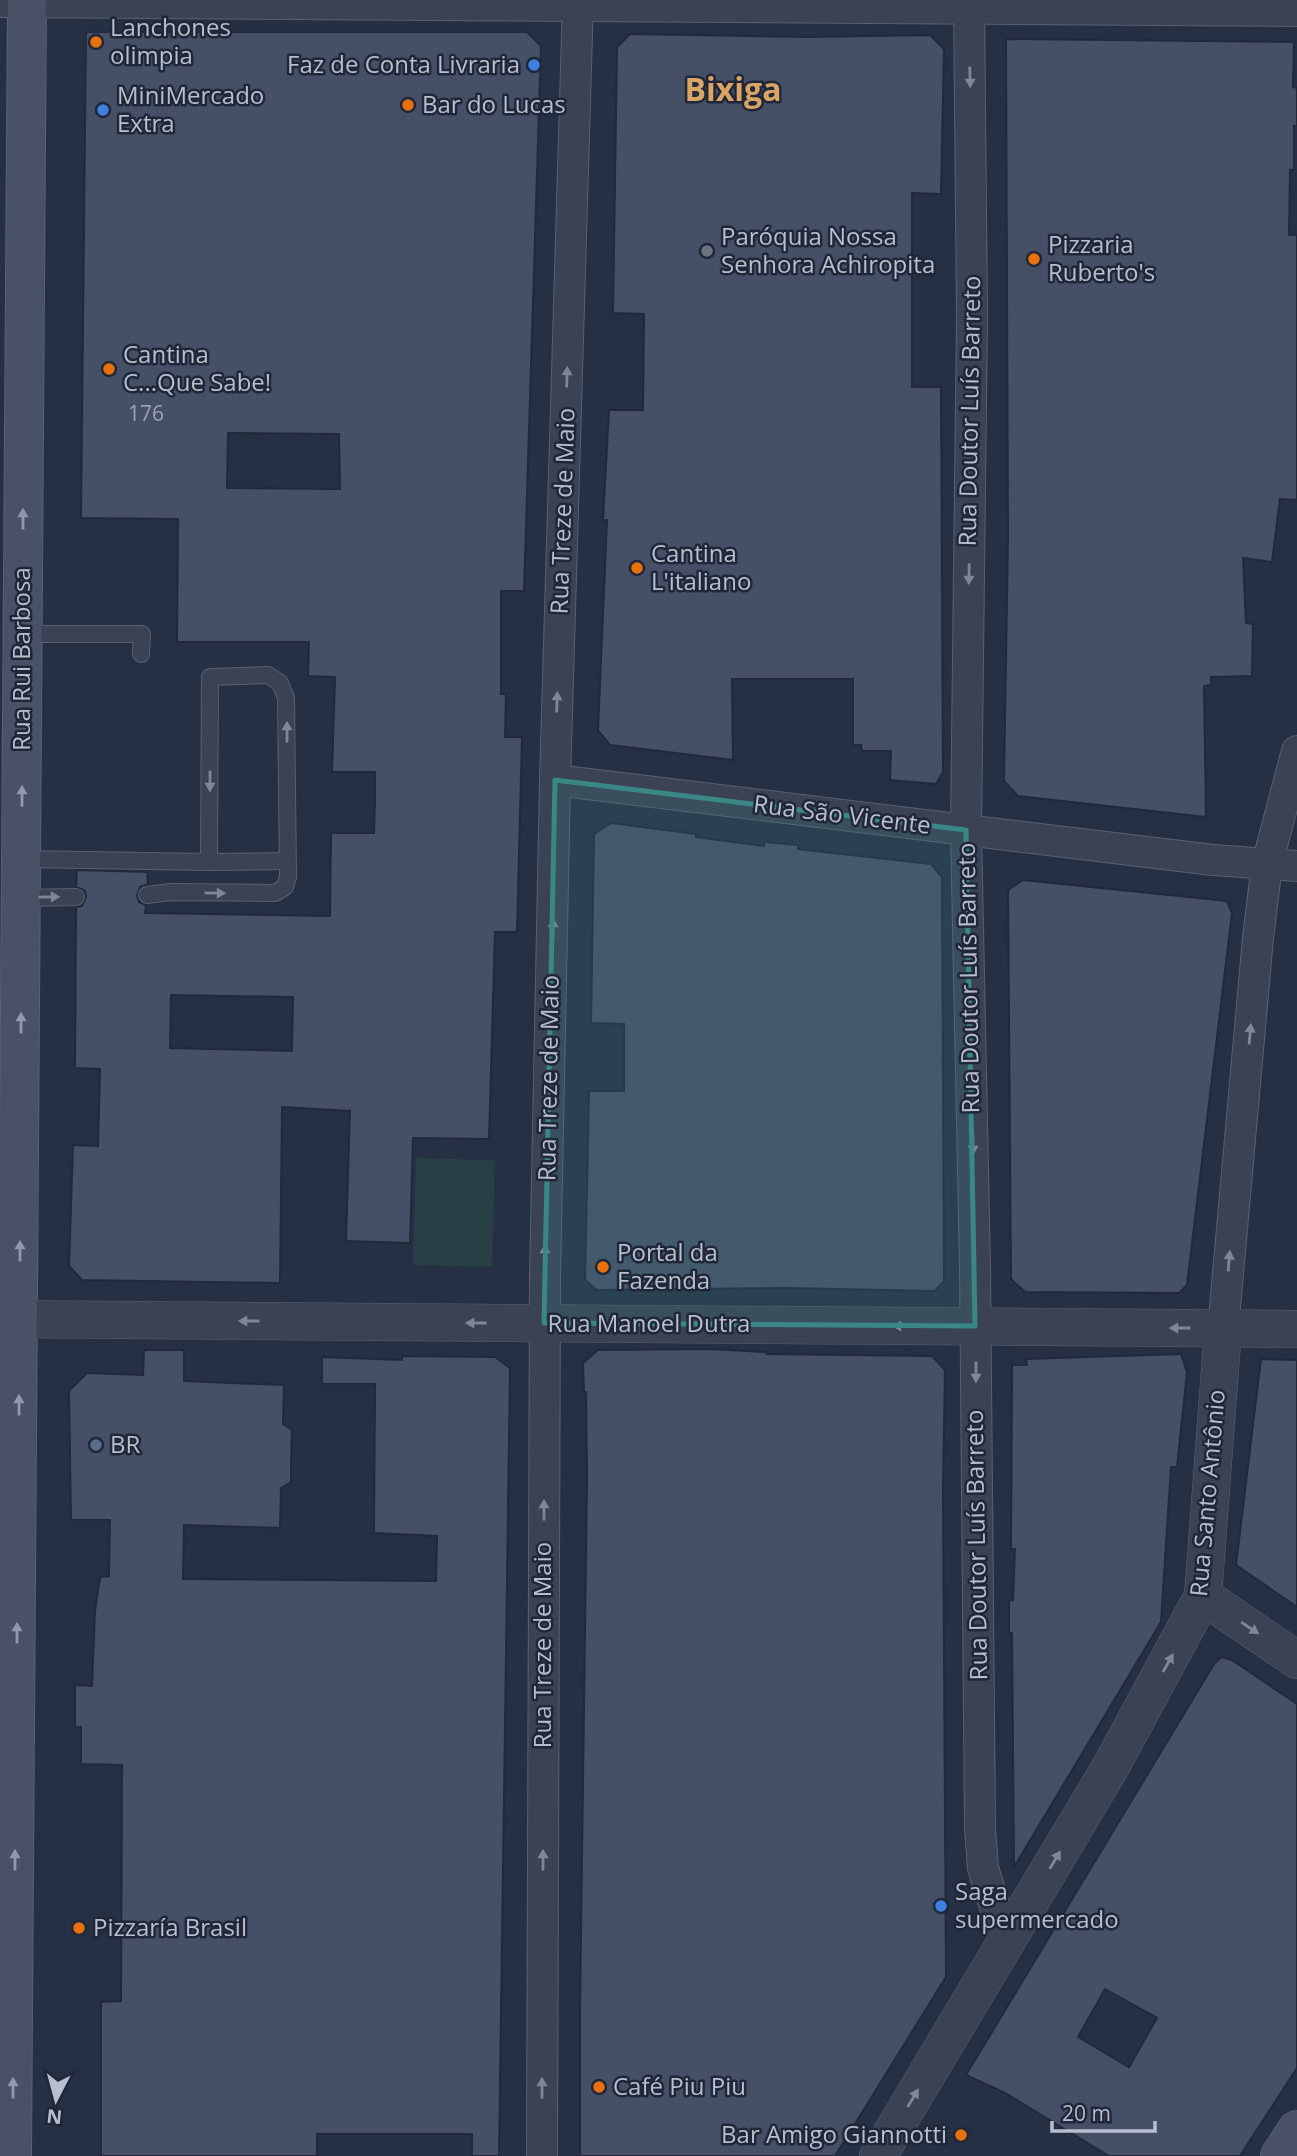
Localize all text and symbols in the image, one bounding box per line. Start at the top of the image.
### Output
place label: Lanchones olimpia [110,10,231,71]
marker: Lanchones olimpia [88,34,104,50]
place label: Faz de Conta Livraria [287,47,520,80]
marker: Faz de Conta Livraria [526,57,542,73]
one-way arrow [964,66,976,88]
district label: Bixiga [685,67,781,110]
place label: MiniMercado Extra [117,78,264,139]
place label: Bar do Lucas [422,87,566,120]
marker: Bar do Lucas [400,97,416,113]
marker: MiniMercado Extra [95,102,111,118]
place label: Paróquia Nossa Senhora Achiropita [721,219,935,280]
place label: Pizzaria Ruberto's [1048,227,1155,288]
marker: Paróquia Nossa Senhora Achiropita [699,243,715,259]
marker: Pizzaria Ruberto's [1026,251,1042,267]
street label: Rua Doutor Luís Barreto [950,275,987,547]
place label: Cantina C...Que Sabe! [123,337,271,398]
marker: Cantina C...Que Sabe! [101,361,117,377]
one-way arrow [562,365,573,387]
house number: 176 [128,399,164,427]
street label: Rua Treze de Maio [541,407,582,615]
one-way arrow [17,508,29,530]
place label: Cantina L'italiano [651,536,751,597]
marker: Cantina L'italiano [629,560,645,576]
one-way arrow [963,563,975,585]
street label: Rua Rui Barbosa [4,567,37,751]
one-way arrow [552,691,563,713]
one-way arrow [281,721,293,743]
one-way arrow [204,770,216,792]
one-way arrow [16,784,28,806]
street label: Rua São Vicente [752,786,933,841]
street label: Rua Doutor Luís Barreto [949,842,986,1114]
one-way arrow [204,887,226,899]
one-way arrow [38,891,60,903]
one-way arrow [547,918,558,940]
street label: Rua Treze de Maio [529,975,566,1181]
one-way arrow [15,1012,27,1034]
one-way arrow [1244,1023,1255,1045]
one-way arrow [967,1133,978,1155]
place label: Portal da Fazenda [617,1235,718,1296]
one-way arrow [14,1239,26,1261]
one-way arrow [540,1244,551,1266]
one-way arrow [1224,1250,1235,1272]
marker: Portal da Fazenda [595,1259,611,1275]
street label: Rua Manoel Dutra [548,1306,750,1339]
one-way arrow [237,1315,259,1327]
one-way arrow [465,1317,487,1328]
one-way arrow [892,1320,914,1332]
one-way arrow [1169,1322,1191,1334]
one-way arrow [970,1361,982,1383]
street label: Rua Santo Antônio [1181,1388,1232,1598]
one-way arrow [13,1394,25,1416]
street label: Rua Doutor Luís Barreto [957,1409,994,1681]
place label: BR [110,1427,141,1460]
marker: BR [88,1437,104,1453]
one-way arrow [538,1499,550,1521]
street label: Rua Treze de Maio [525,1542,558,1748]
one-way arrow [1240,1621,1259,1634]
one-way arrow [11,1622,23,1644]
one-way arrow [1163,1653,1174,1673]
one-way arrow [9,1849,21,1871]
one-way arrow [537,1849,548,1871]
one-way arrow [1049,1851,1062,1870]
place label: Saga supermercado [955,1874,1119,1935]
marker: Saga supermercado [933,1898,949,1914]
place label: Pizzaría Brasil [93,1910,247,1943]
marker: Pizzaría Brasil [71,1920,87,1936]
north arrow [21,2065,91,2135]
place label: Café Piu Piu [613,2069,746,2102]
one-way arrow [7,2077,19,2099]
one-way arrow [536,2077,548,2099]
marker: Café Piu Piu [591,2079,607,2095]
one-way arrow [907,2088,919,2107]
scale bar [1052,2090,1155,2134]
text: 20 m [1062,2099,1111,2127]
text: N [45,2103,63,2131]
place label: Bar Amigo Giannotti [721,2117,947,2150]
marker: Bar Amigo Giannotti [953,2127,969,2143]

